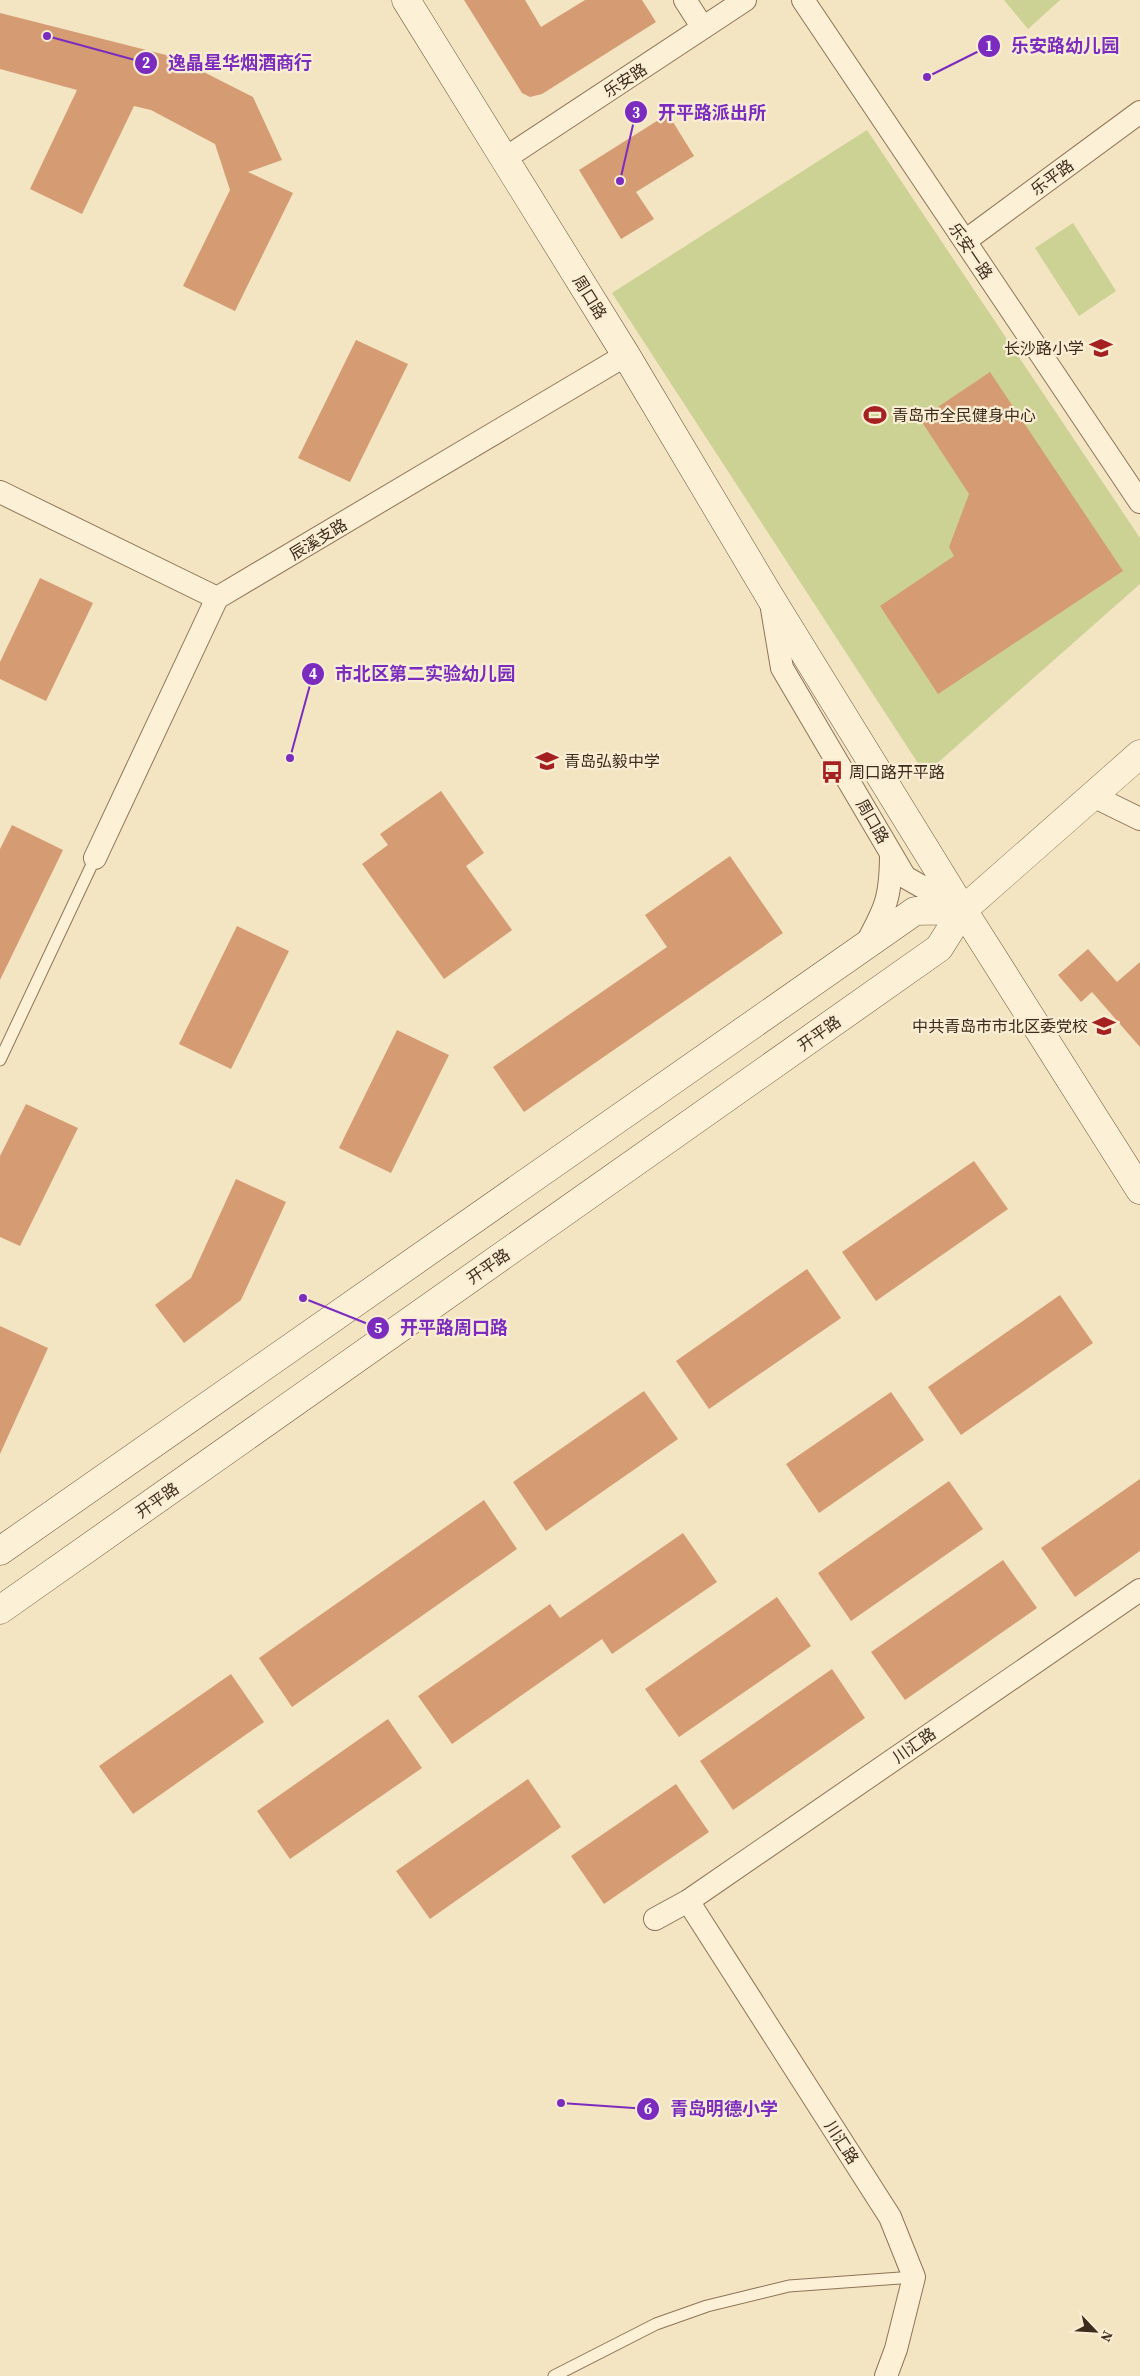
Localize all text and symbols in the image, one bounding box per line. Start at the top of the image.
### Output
callout: 乐安路幼儿园 [976,30,1129,63]
text: 乐安路幼儿园 [1011,33,1119,58]
text: 1 [985,35,993,56]
callout: 逸晶星华烟酒商行 [133,46,322,79]
text: 逸晶星华烟酒商行 [168,50,312,75]
text: 2 [142,52,150,73]
street label: 乐安路 [599,58,651,102]
callout: 开平路派出所 [623,96,776,129]
text: 开平路派出所 [658,100,766,125]
text: 3 [632,102,640,123]
street label: 乐平路 [1026,154,1078,200]
street label: 乐安一路 [944,218,998,284]
street label: 周口路 [568,271,612,323]
school or university icon: 长沙路小学 [1088,335,1114,361]
place label: 长沙路小学 [1004,337,1084,359]
sports icon: 青岛市全民健身中心 [862,402,888,428]
place label: 青岛市全民健身中心 [892,404,1036,426]
street label: 辰溪支路 [285,513,351,565]
callout: 市北区第二实验幼儿园 [300,657,525,690]
text: 市北区第二实验幼儿园 [335,661,515,686]
text: 4 [309,663,317,684]
school or university icon: 青岛弘毅中学 [534,748,560,774]
place label: 青岛弘毅中学 [564,750,660,772]
bus stop icon: 周口路开平路 [819,759,845,785]
place label: 周口路开平路 [849,761,945,783]
street label: 周口路 [851,795,895,847]
street label: 开平路 [793,1010,845,1056]
school or university icon: 中共青岛市市北区委党校 [1091,1013,1117,1039]
place label: 中共青岛市市北区委党校 [912,1015,1088,1037]
street label: 开平路 [462,1243,514,1289]
callout: 开平路周口路 [365,1312,518,1345]
text: 开平路周口路 [400,1315,508,1340]
text: 5 [374,1317,382,1338]
street label: 开平路 [131,1477,183,1523]
street label: 川汇路 [888,1722,940,1768]
callout: 青岛明德小学 [635,2093,788,2126]
text: 青岛明德小学 [670,2096,778,2121]
text: 6 [644,2098,652,2119]
street label: 川汇路 [820,2116,864,2168]
north arrow [1070,2306,1120,2356]
text: N [1096,2328,1118,2345]

